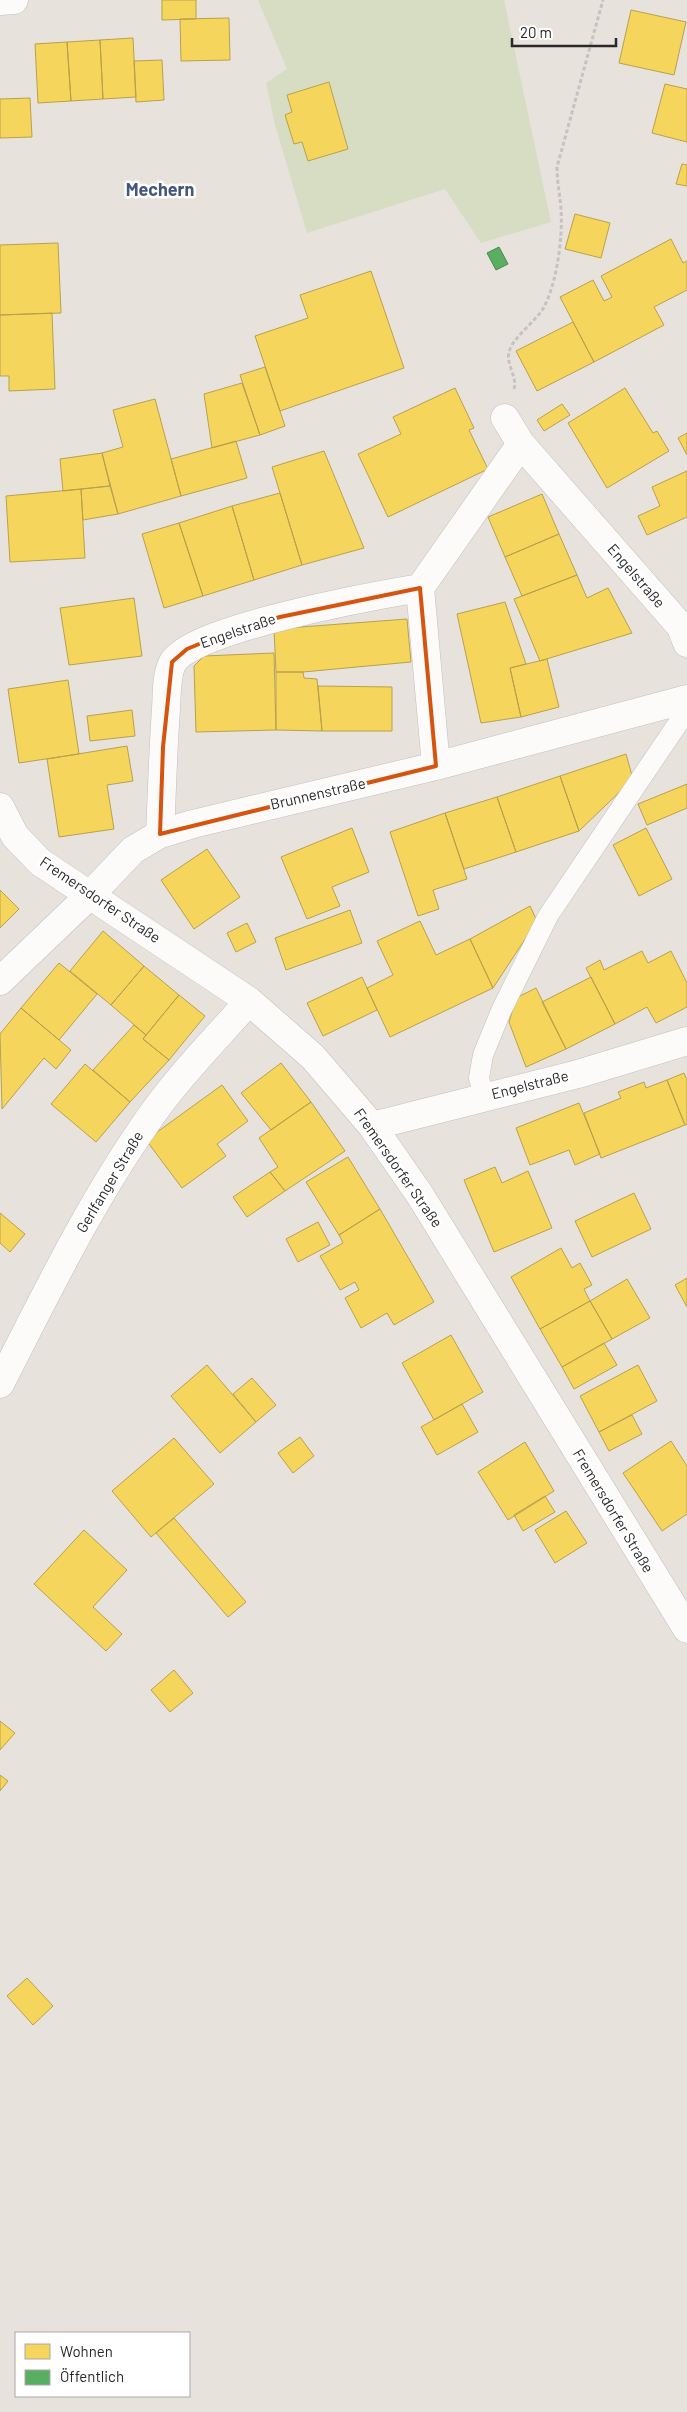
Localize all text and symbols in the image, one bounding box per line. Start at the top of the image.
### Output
scale bar [512,15,616,47]
text: 20 m [520,23,552,41]
district label: Mechern [126,178,194,200]
street label: Engelstraße [604,540,669,611]
street label: Engelstraße [198,609,278,651]
street label: Brunnenstraße [268,773,367,813]
street label: Fremersdorfer Straße [37,852,164,946]
street label: Engelstraße [489,1066,570,1102]
street label: Fremersdorfer Straße [351,1104,447,1231]
street label: Gerlfanger Straße [72,1128,146,1235]
street label: Fremersdorfer Straße [570,1445,658,1576]
legend [15,2332,190,2397]
text: Wohnen [60,2342,113,2360]
text: Öffentlich [60,2367,124,2385]

